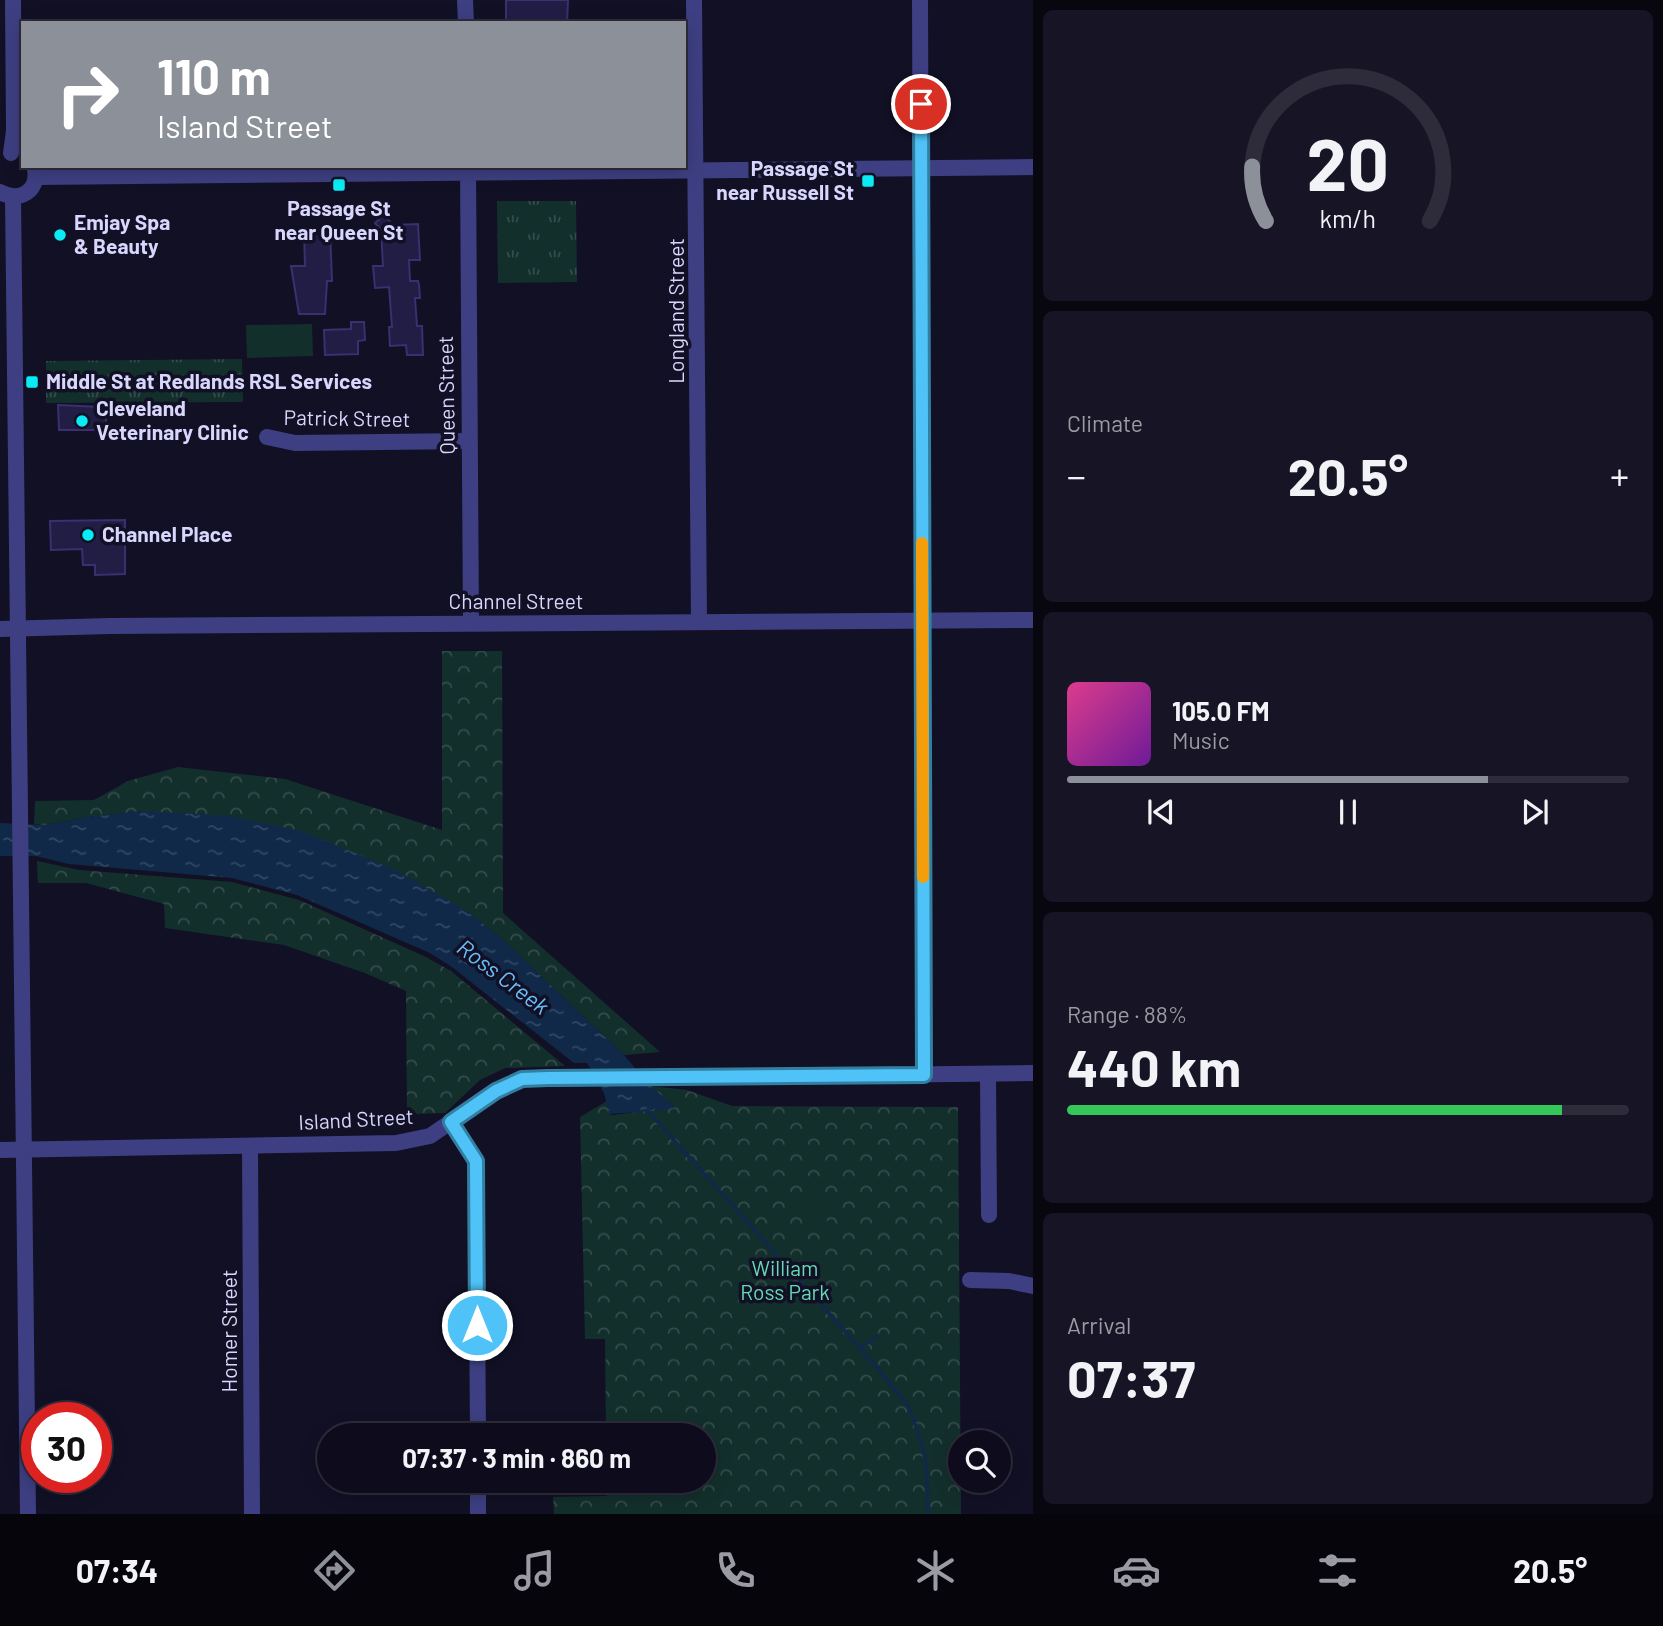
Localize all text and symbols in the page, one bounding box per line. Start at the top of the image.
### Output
text: 110 m [157,46,271,105]
icon: right [42,49,133,140]
pin [891,74,951,134]
icon: arrive [902,85,940,123]
text: Island Street [157,106,333,144]
text: 20 [1307,119,1389,207]
place label: Passage St near Russell St [716,155,854,204]
marker: Passage St near Russell St [860,173,876,189]
marker: Passage St near Queen St [331,177,347,193]
place label: Passage St near Queen St [274,195,404,244]
text: km/h [1320,203,1376,233]
place label: Emjay Spa & Beauty [74,209,170,258]
marker: Emjay Spa & Beauty [52,227,68,243]
street label: Longland Street [663,238,688,384]
street label: Queen Street [432,336,459,455]
place label: Middle St at Redlands RSL Services [46,368,372,393]
marker: Middle St at Redlands RSL Services [24,374,40,390]
place label: Cleveland Veterinary Clinic [96,395,249,444]
street label: Patrick Street [283,404,411,431]
text: Climate [1067,409,1143,437]
marker: Cleveland Veterinary Clinic [74,413,90,429]
text: 20.5° [1288,444,1408,506]
text: − [1067,452,1086,498]
text: + [1610,452,1629,498]
place label: Channel Place [102,521,232,546]
marker: Channel Place [80,527,96,543]
street label: Channel Street [449,588,583,613]
text: 105.0 FM [1172,695,1270,726]
text: Music [1172,726,1230,754]
icon: previous [1142,793,1180,831]
icon: pause [1329,793,1367,831]
icon: next [1516,793,1554,831]
water label: Ross Creek [452,933,555,1020]
text: Range · 88% [1067,1000,1187,1028]
text: 440 km [1067,1035,1241,1097]
street label: Island Street [298,1103,414,1134]
park label: William Ross Park [740,1255,830,1304]
street label: Homer Street [216,1270,241,1392]
position arrow [440,1288,514,1362]
text: Arrival [1067,1311,1131,1339]
text: 07:37 [1067,1346,1195,1408]
speed limit sign: 30 [21,1402,112,1493]
map controls [948,1430,1011,1493]
button: search [948,1430,1011,1493]
text: 07:37 · 3 min · 860 m [402,1442,631,1473]
icon: directions [310,1546,359,1595]
icon: music [510,1546,559,1595]
icon: phone [711,1546,760,1595]
icon: climate [911,1546,960,1595]
icon: car [1112,1546,1161,1595]
icon: filters [1313,1546,1362,1595]
text: 07:34 [76,1551,158,1589]
text: 20.5° [1513,1551,1587,1589]

